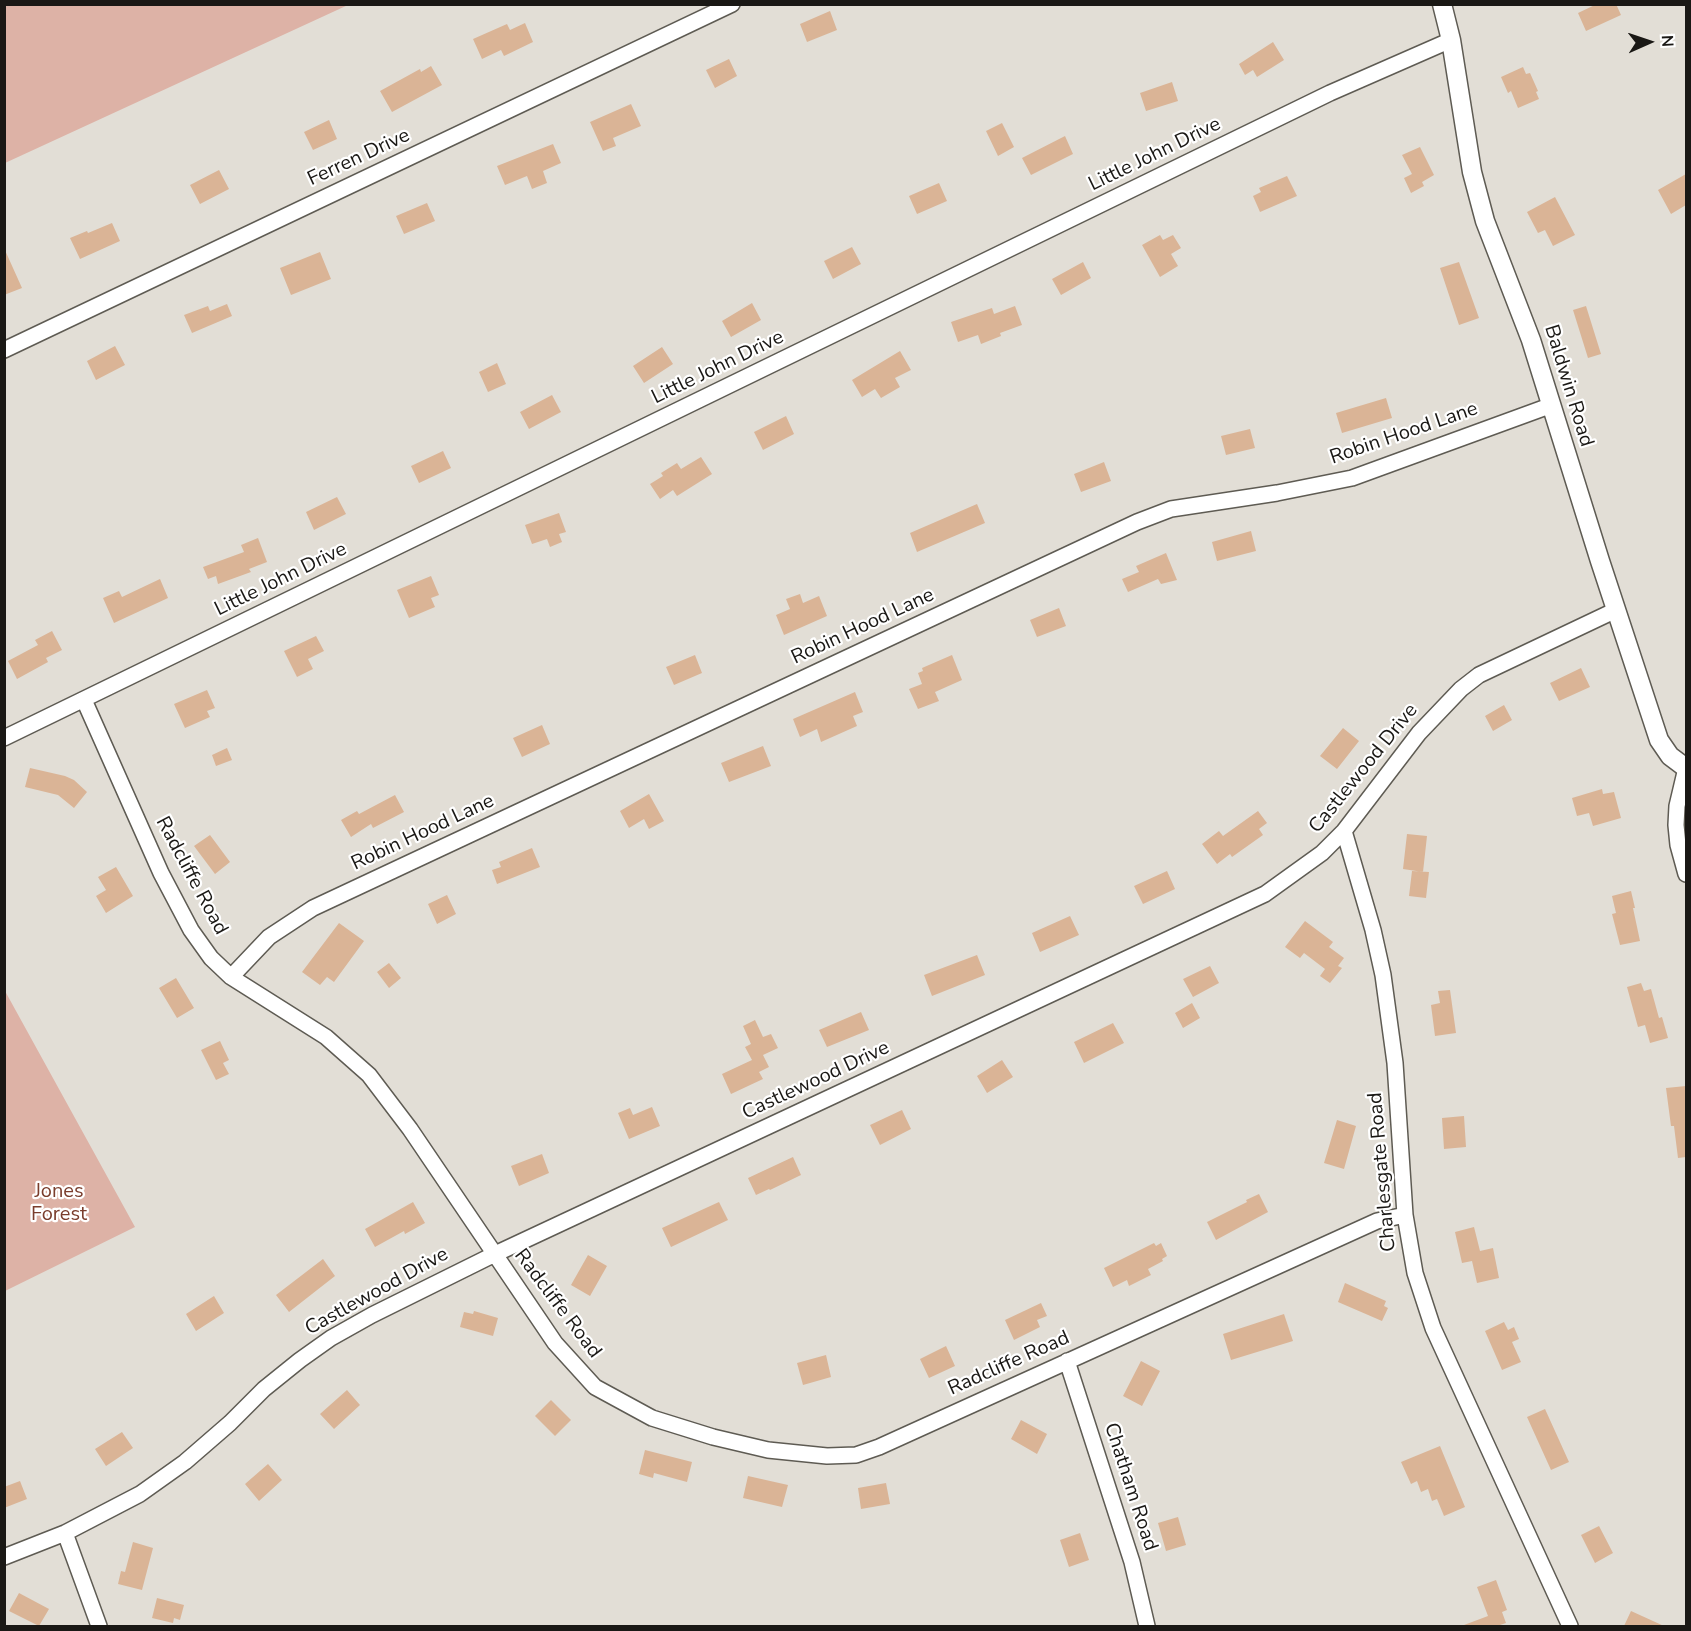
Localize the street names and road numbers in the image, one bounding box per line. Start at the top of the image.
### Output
street label: Little John Drive [1085,113,1225,197]
street label: Ferren Drive [304,124,414,192]
street label: Baldwin Road [1538,322,1598,450]
street label: Little John Drive [648,326,788,410]
street label: Robin Hood Lane [1327,397,1481,471]
street label: Little John Drive [211,538,351,622]
street label: Robin Hood Lane [788,583,938,671]
street label: Castlewood Drive [1304,699,1424,839]
street label: Robin Hood Lane [348,789,498,877]
street label: Radcliffe Road [150,813,232,939]
street label: Castlewood Drive [739,1036,893,1126]
street label: Charlesgate Road [1364,1091,1402,1253]
street label: Castlewood Drive [301,1243,453,1341]
street label: Radcliffe Road [508,1245,606,1363]
street label: Radcliffe Road [945,1327,1073,1401]
street label: Chatham Road [1098,1420,1162,1554]

